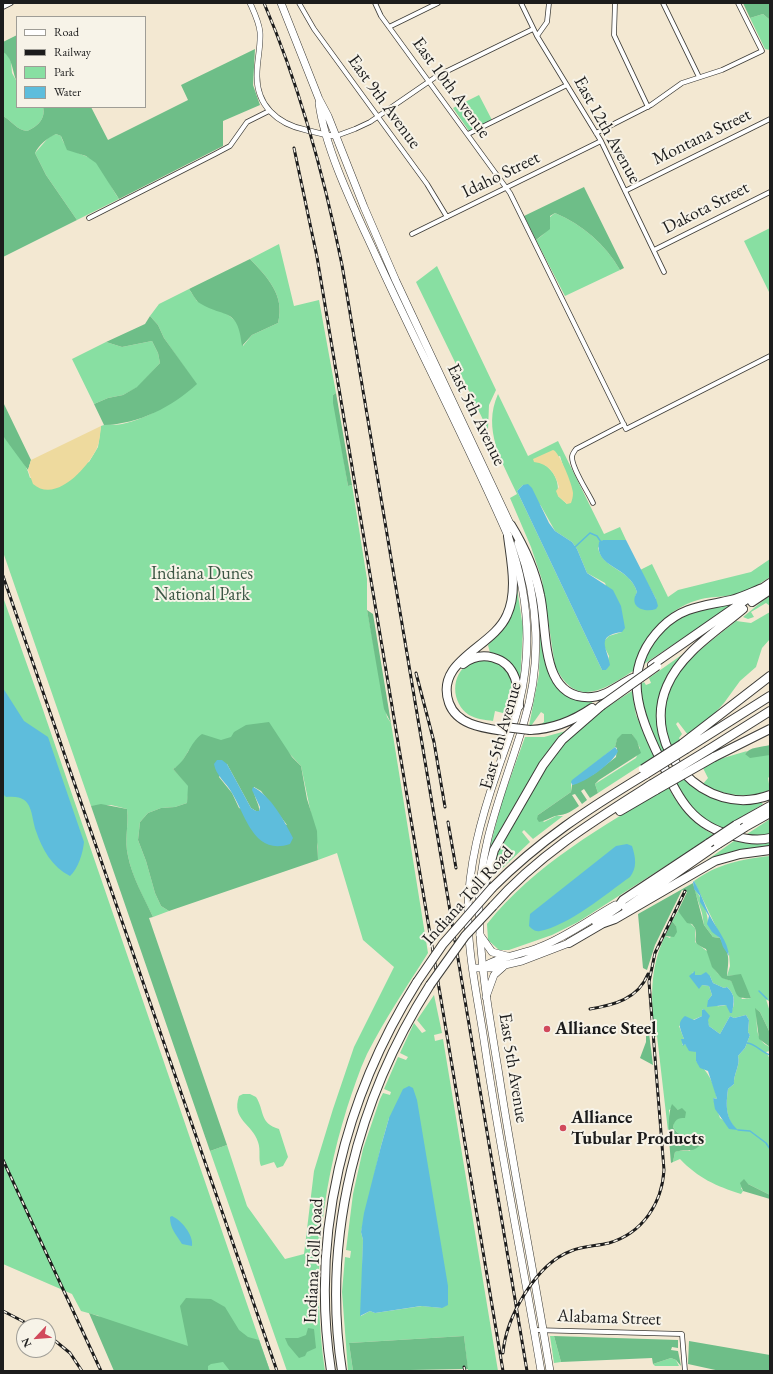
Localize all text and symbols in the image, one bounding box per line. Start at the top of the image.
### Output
legend [16,16,146,108]
text: Road [54,24,79,40]
street label: East 10th Avenue [407,33,495,143]
text: Railway [54,44,91,60]
street label: East 9th Avenue [343,51,425,153]
text: Park [54,64,74,80]
street label: East 12th Avenue [569,73,645,187]
text: Water [54,84,81,100]
street label: Montana Street [649,104,755,170]
street label: Idaho Street [459,147,543,203]
street label: Dakota Street [659,177,753,239]
street label: East 5th Avenue [442,360,510,470]
park label: Indiana Dunes National Park [151,563,253,606]
street label: East 5th Avenue [475,680,527,792]
street label: Indiana Toll Road [418,842,518,950]
street label: East 5th Avenue [494,1012,532,1124]
place label: Alliance Steel [555,1018,656,1040]
marker: Alliance Steel [542,1024,552,1034]
place label: Alliance Tubular Products [571,1107,704,1150]
marker: Alliance Tubular Products [558,1123,568,1133]
street label: Indiana Toll Road [300,1198,328,1324]
street label: Alabama Street [556,1305,662,1331]
north arrow [16,1318,56,1358]
text: N [18,1336,34,1350]

